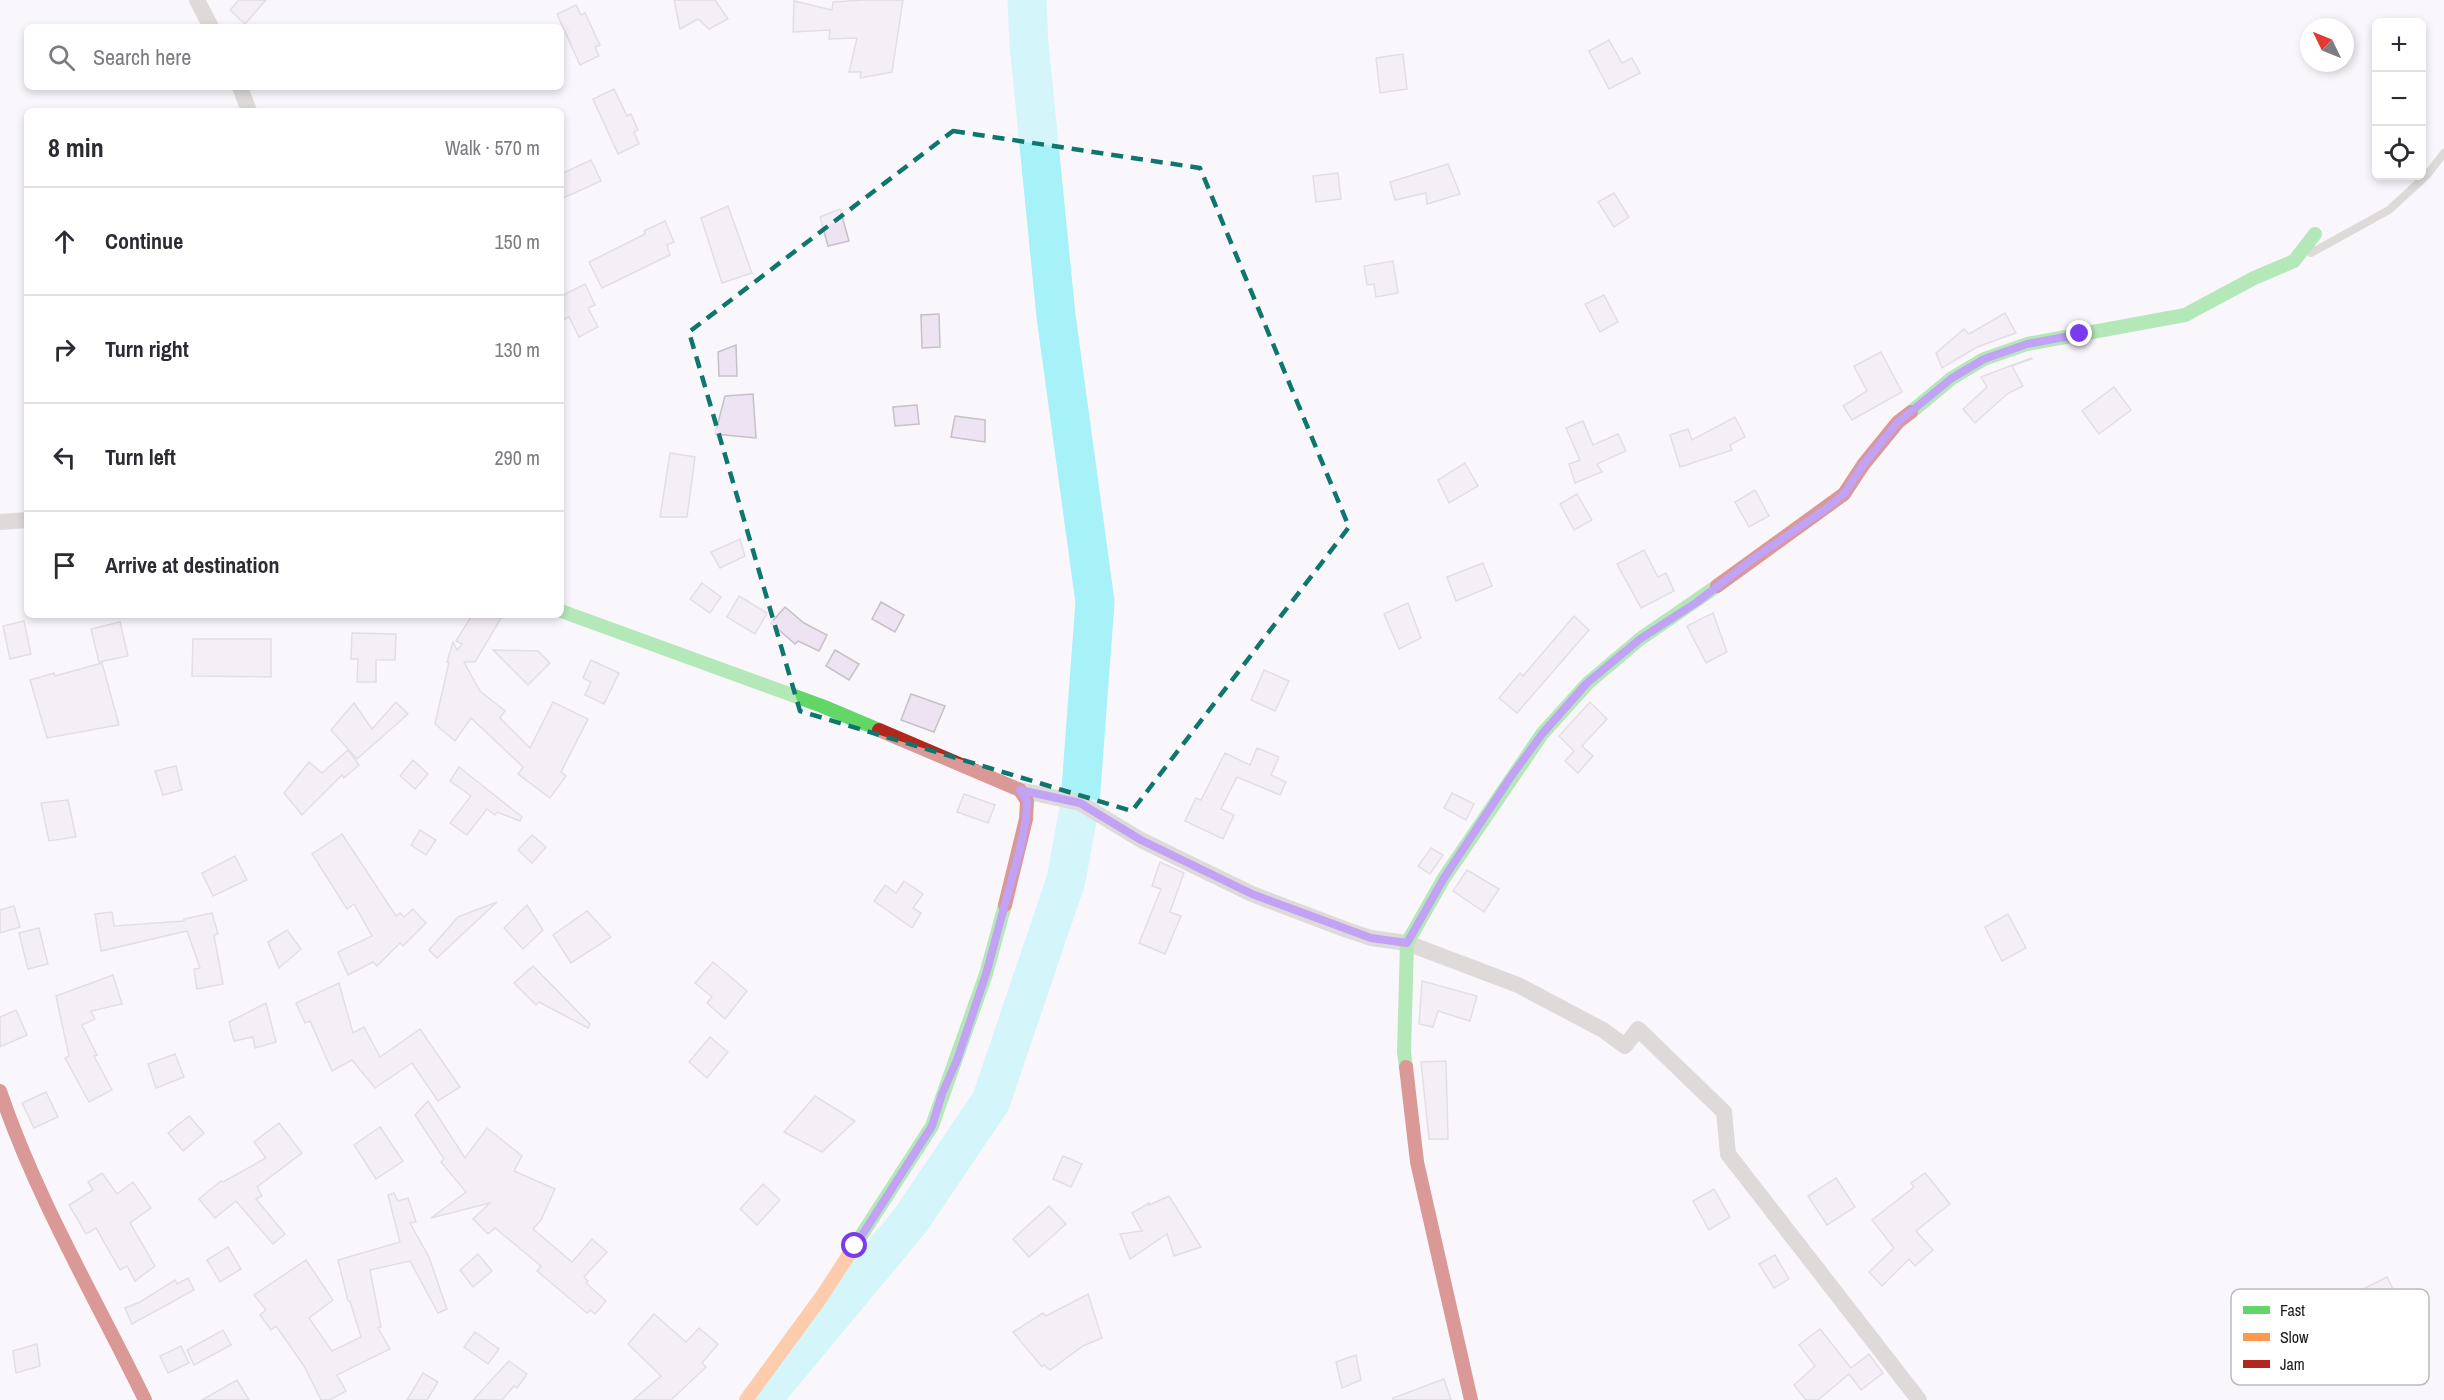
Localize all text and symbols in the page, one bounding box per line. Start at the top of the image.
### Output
north arrow [2300,18,2354,72]
map controls [2372,18,2426,180]
button: + [2372,18,2426,72]
search box [24,24,564,90]
icon: search [45,41,78,74]
text: Search here [93,42,191,72]
button: − [2372,72,2426,126]
button: locate [2372,126,2426,180]
text: 8 min [48,130,104,165]
text: Walk · 570 m [445,134,540,161]
icon: ahead [48,225,81,258]
text: Continue [105,226,183,256]
text: 150 m [494,228,540,255]
route end [2066,320,2092,346]
icon: right [48,333,81,366]
text: Turn right [105,334,189,364]
text: 130 m [494,336,540,363]
icon: left [48,441,81,474]
text: Turn left [105,442,176,472]
text: 290 m [494,444,540,471]
icon: arrive [48,549,81,582]
text: Arrive at destination [105,550,279,580]
route start [841,1232,867,1258]
legend [2231,1289,2429,1385]
text: Fast [2280,1299,2305,1321]
text: Slow [2280,1326,2309,1348]
text: Jam [2280,1353,2305,1375]

